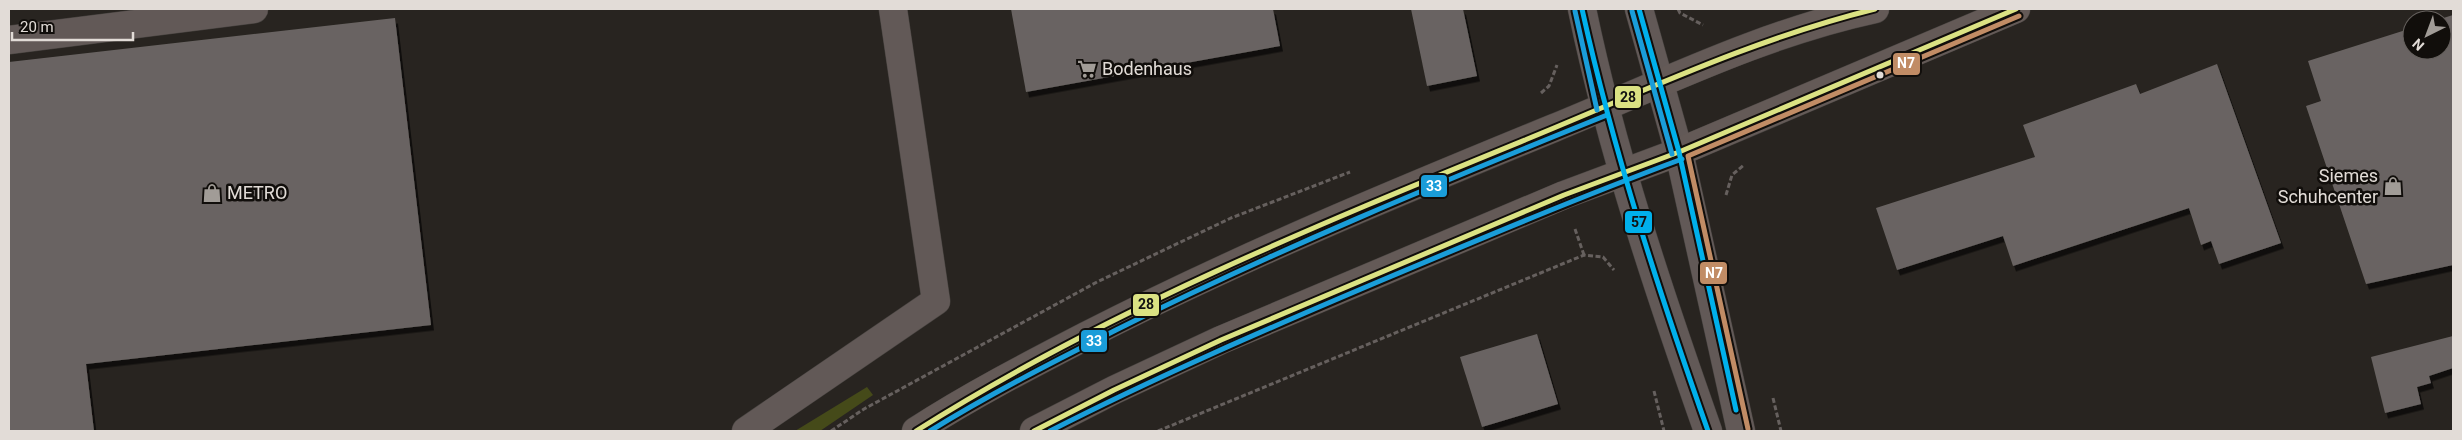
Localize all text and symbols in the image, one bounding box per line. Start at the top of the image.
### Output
scale bar [12,10,134,42]
north arrow [2402,10,2452,60]
text: 20 m [20,18,54,36]
text: N [2409,35,2427,54]
line badge: N7 [1892,52,1921,76]
text: N7 [1897,55,1915,71]
supermarket icon: Bodenhaus [1076,58,1098,80]
place label: Bodenhaus [1102,58,1192,79]
unlabelled marker [1875,70,1885,80]
line badge: 28 [1614,85,1642,109]
text: 28 [1620,89,1636,105]
place label: Siemes Schuhcenter [2278,165,2378,207]
line badge: 33 [1420,174,1448,198]
shop icon: Siemes Schuhcenter [2382,175,2404,197]
text: 33 [1426,178,1442,194]
shop icon: METRO [201,182,223,204]
place label: METRO [227,182,287,203]
line badge: 57 [1624,210,1653,234]
text: 57 [1631,214,1647,230]
line badge: N7 [1699,261,1728,285]
text: N7 [1705,265,1723,281]
line badge: 28 [1132,293,1160,317]
text: 28 [1138,296,1154,312]
line badge: 33 [1080,329,1108,353]
text: 33 [1086,333,1102,349]

